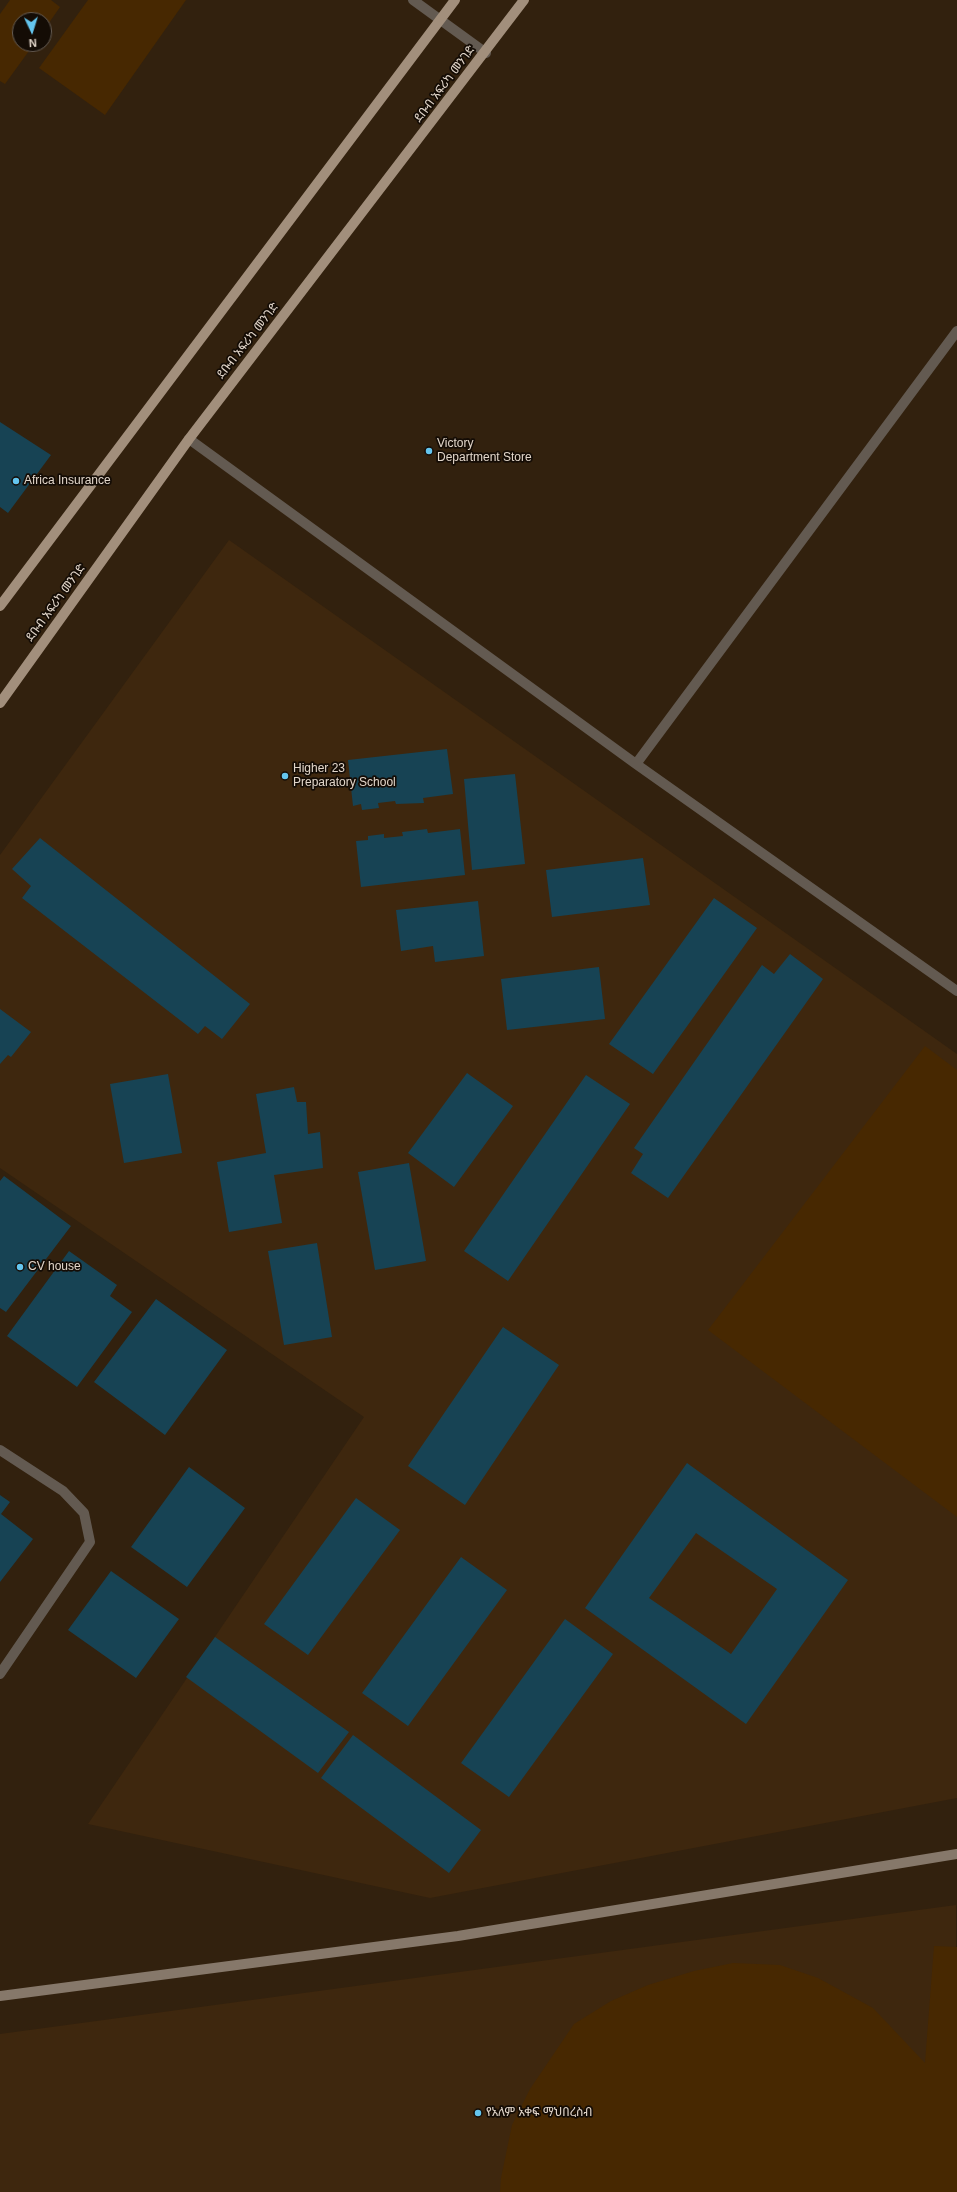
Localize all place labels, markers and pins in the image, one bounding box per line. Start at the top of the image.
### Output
place label: Victory Department Store [437,437,532,465]
marker: Victory Department Store [424,446,434,456]
place label: Africa Insurance [24,474,111,488]
marker: Africa Insurance [11,476,21,486]
place label: Higher 23 Preparatory School [293,762,396,790]
marker: Higher 23 Preparatory School [280,771,290,781]
place label: CV house [28,1260,81,1274]
marker: CV house [15,1262,25,1272]
place label: የአለም አቀፍ ማህበረስብ [486,2106,592,2120]
marker: የአለም አቀፍ ማህበረስብ [473,2108,483,2118]

